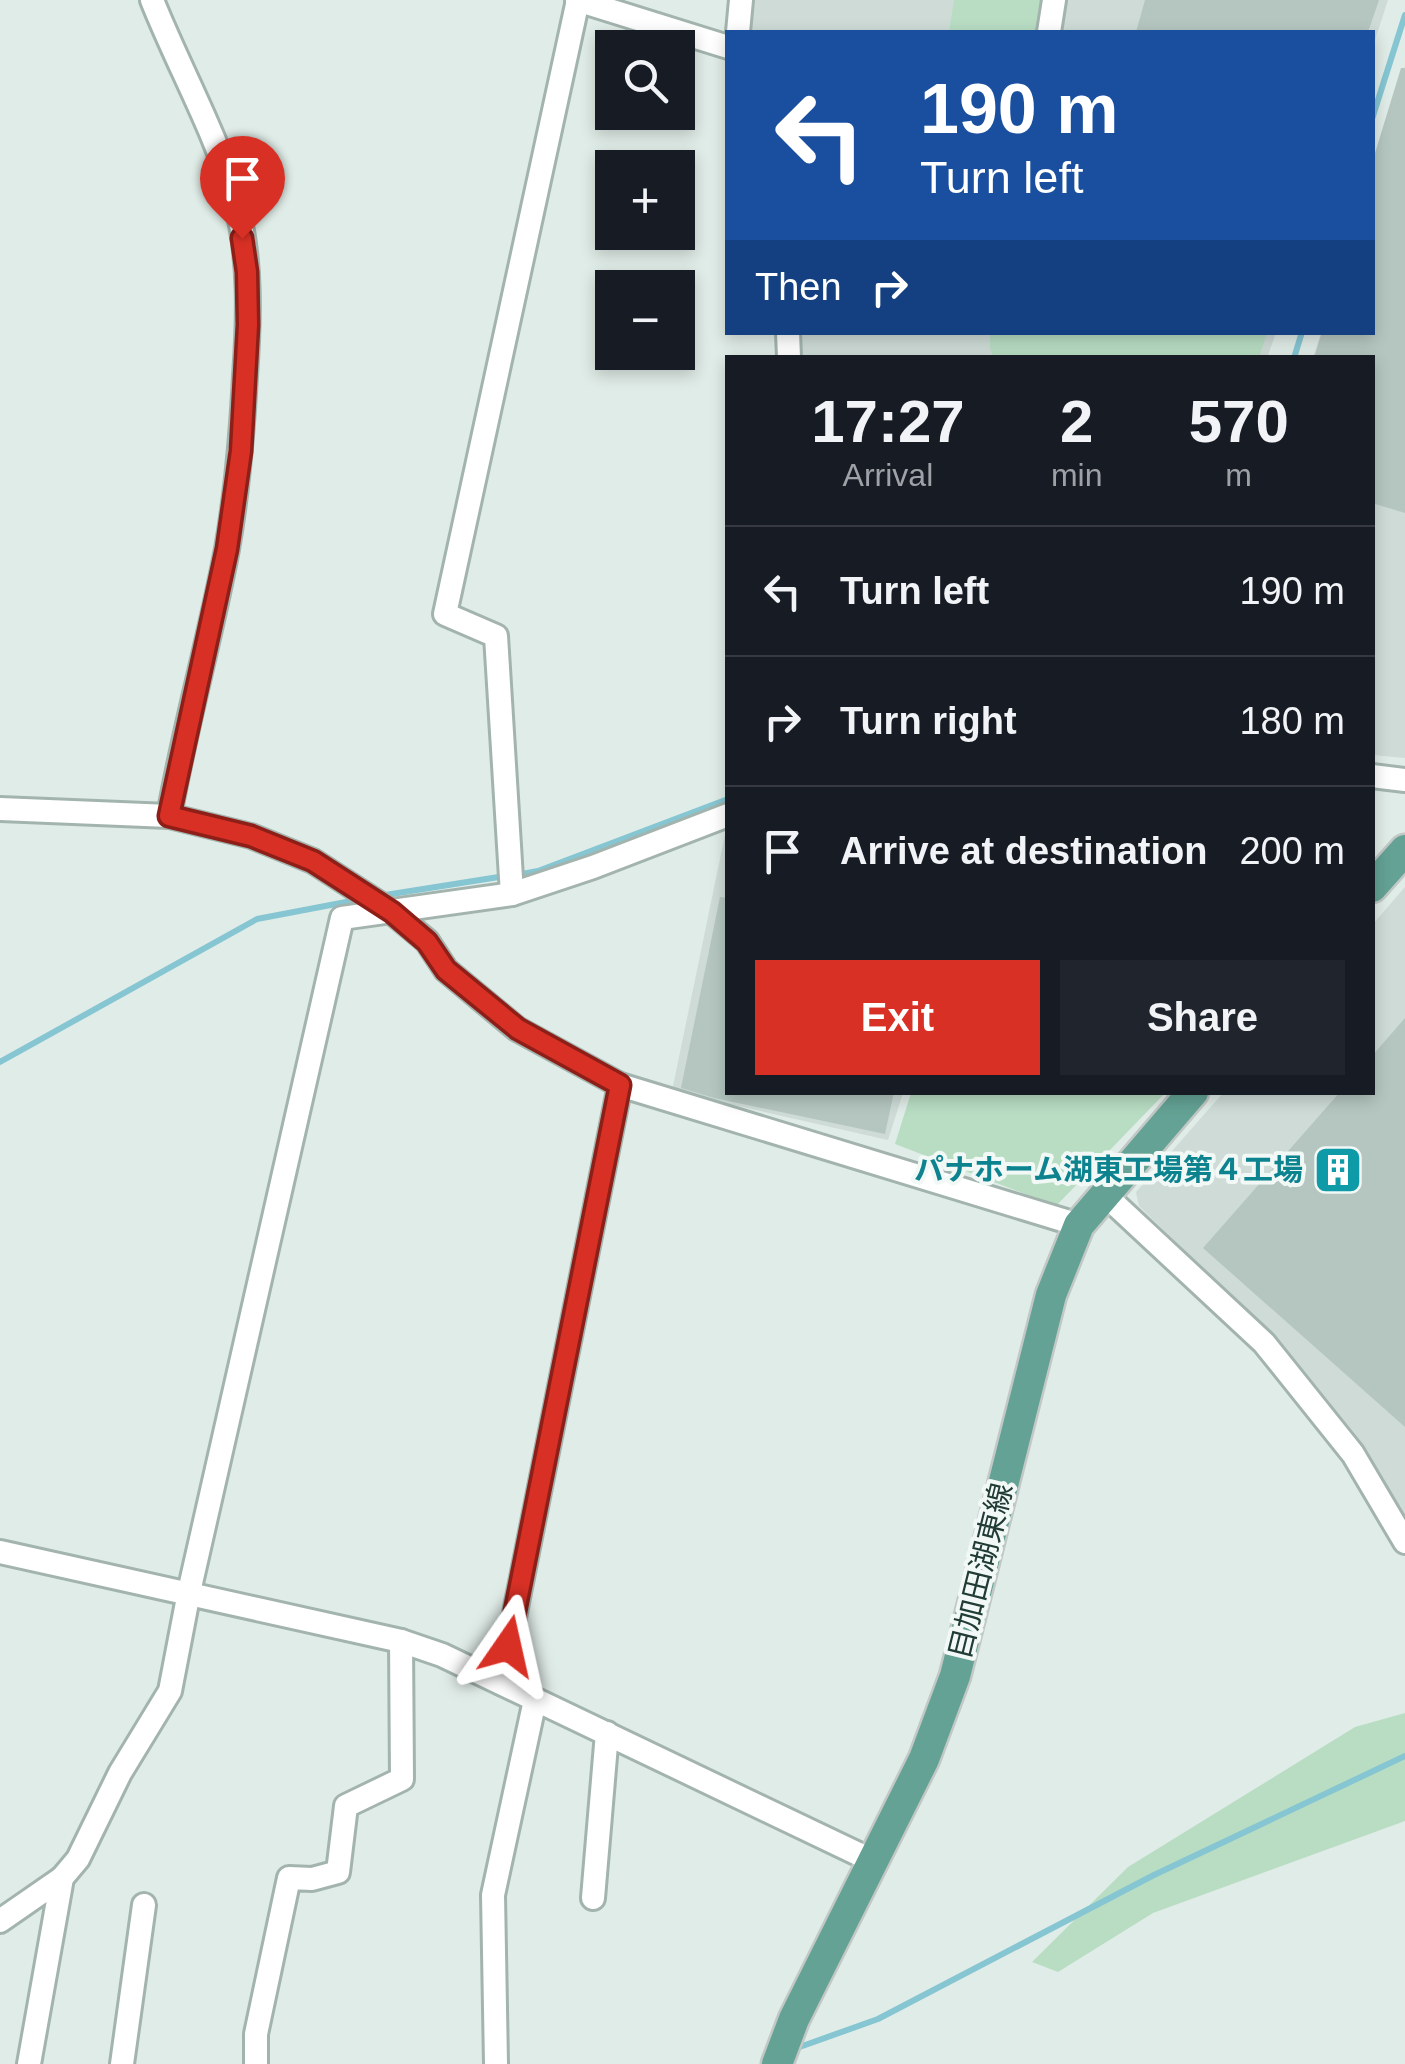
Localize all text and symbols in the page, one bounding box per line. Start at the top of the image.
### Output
map controls [595,30,695,370]
button: search [595,30,695,130]
icon: left [755,70,885,200]
text: 190 m [920,70,1118,148]
pin [200,136,285,239]
button: + [595,150,695,250]
icon: arrive [215,151,270,206]
text: Turn left [920,152,1083,203]
icon: right [862,260,917,315]
text: Then [755,266,842,308]
button: − [595,270,695,370]
text: 17:27 [811,388,965,455]
text: 2 [1060,388,1093,455]
text: 570 [1189,388,1289,455]
text: Arrival [843,457,933,493]
text: min [1051,457,1102,493]
text: m [1225,457,1252,493]
icon: left [755,564,810,619]
text: Turn left [840,570,989,612]
text: 190 m [1239,570,1345,612]
icon: right [755,694,810,749]
text: Turn right [840,700,1017,742]
text: 180 m [1239,700,1345,742]
icon: arrive [755,824,810,879]
text: Arrive at destination [840,830,1207,872]
text: 200 m [1239,830,1345,872]
button: Exit [755,960,1040,1075]
button: Share [1060,960,1345,1075]
building icon: パナホーム湖東工場第４工場 [1312,1144,1364,1196]
place label: パナホーム湖東工場第４工場 [914,1153,1303,1186]
street label: 目加田湖東線 [943,1480,1018,1662]
position arrow [456,1594,560,1698]

